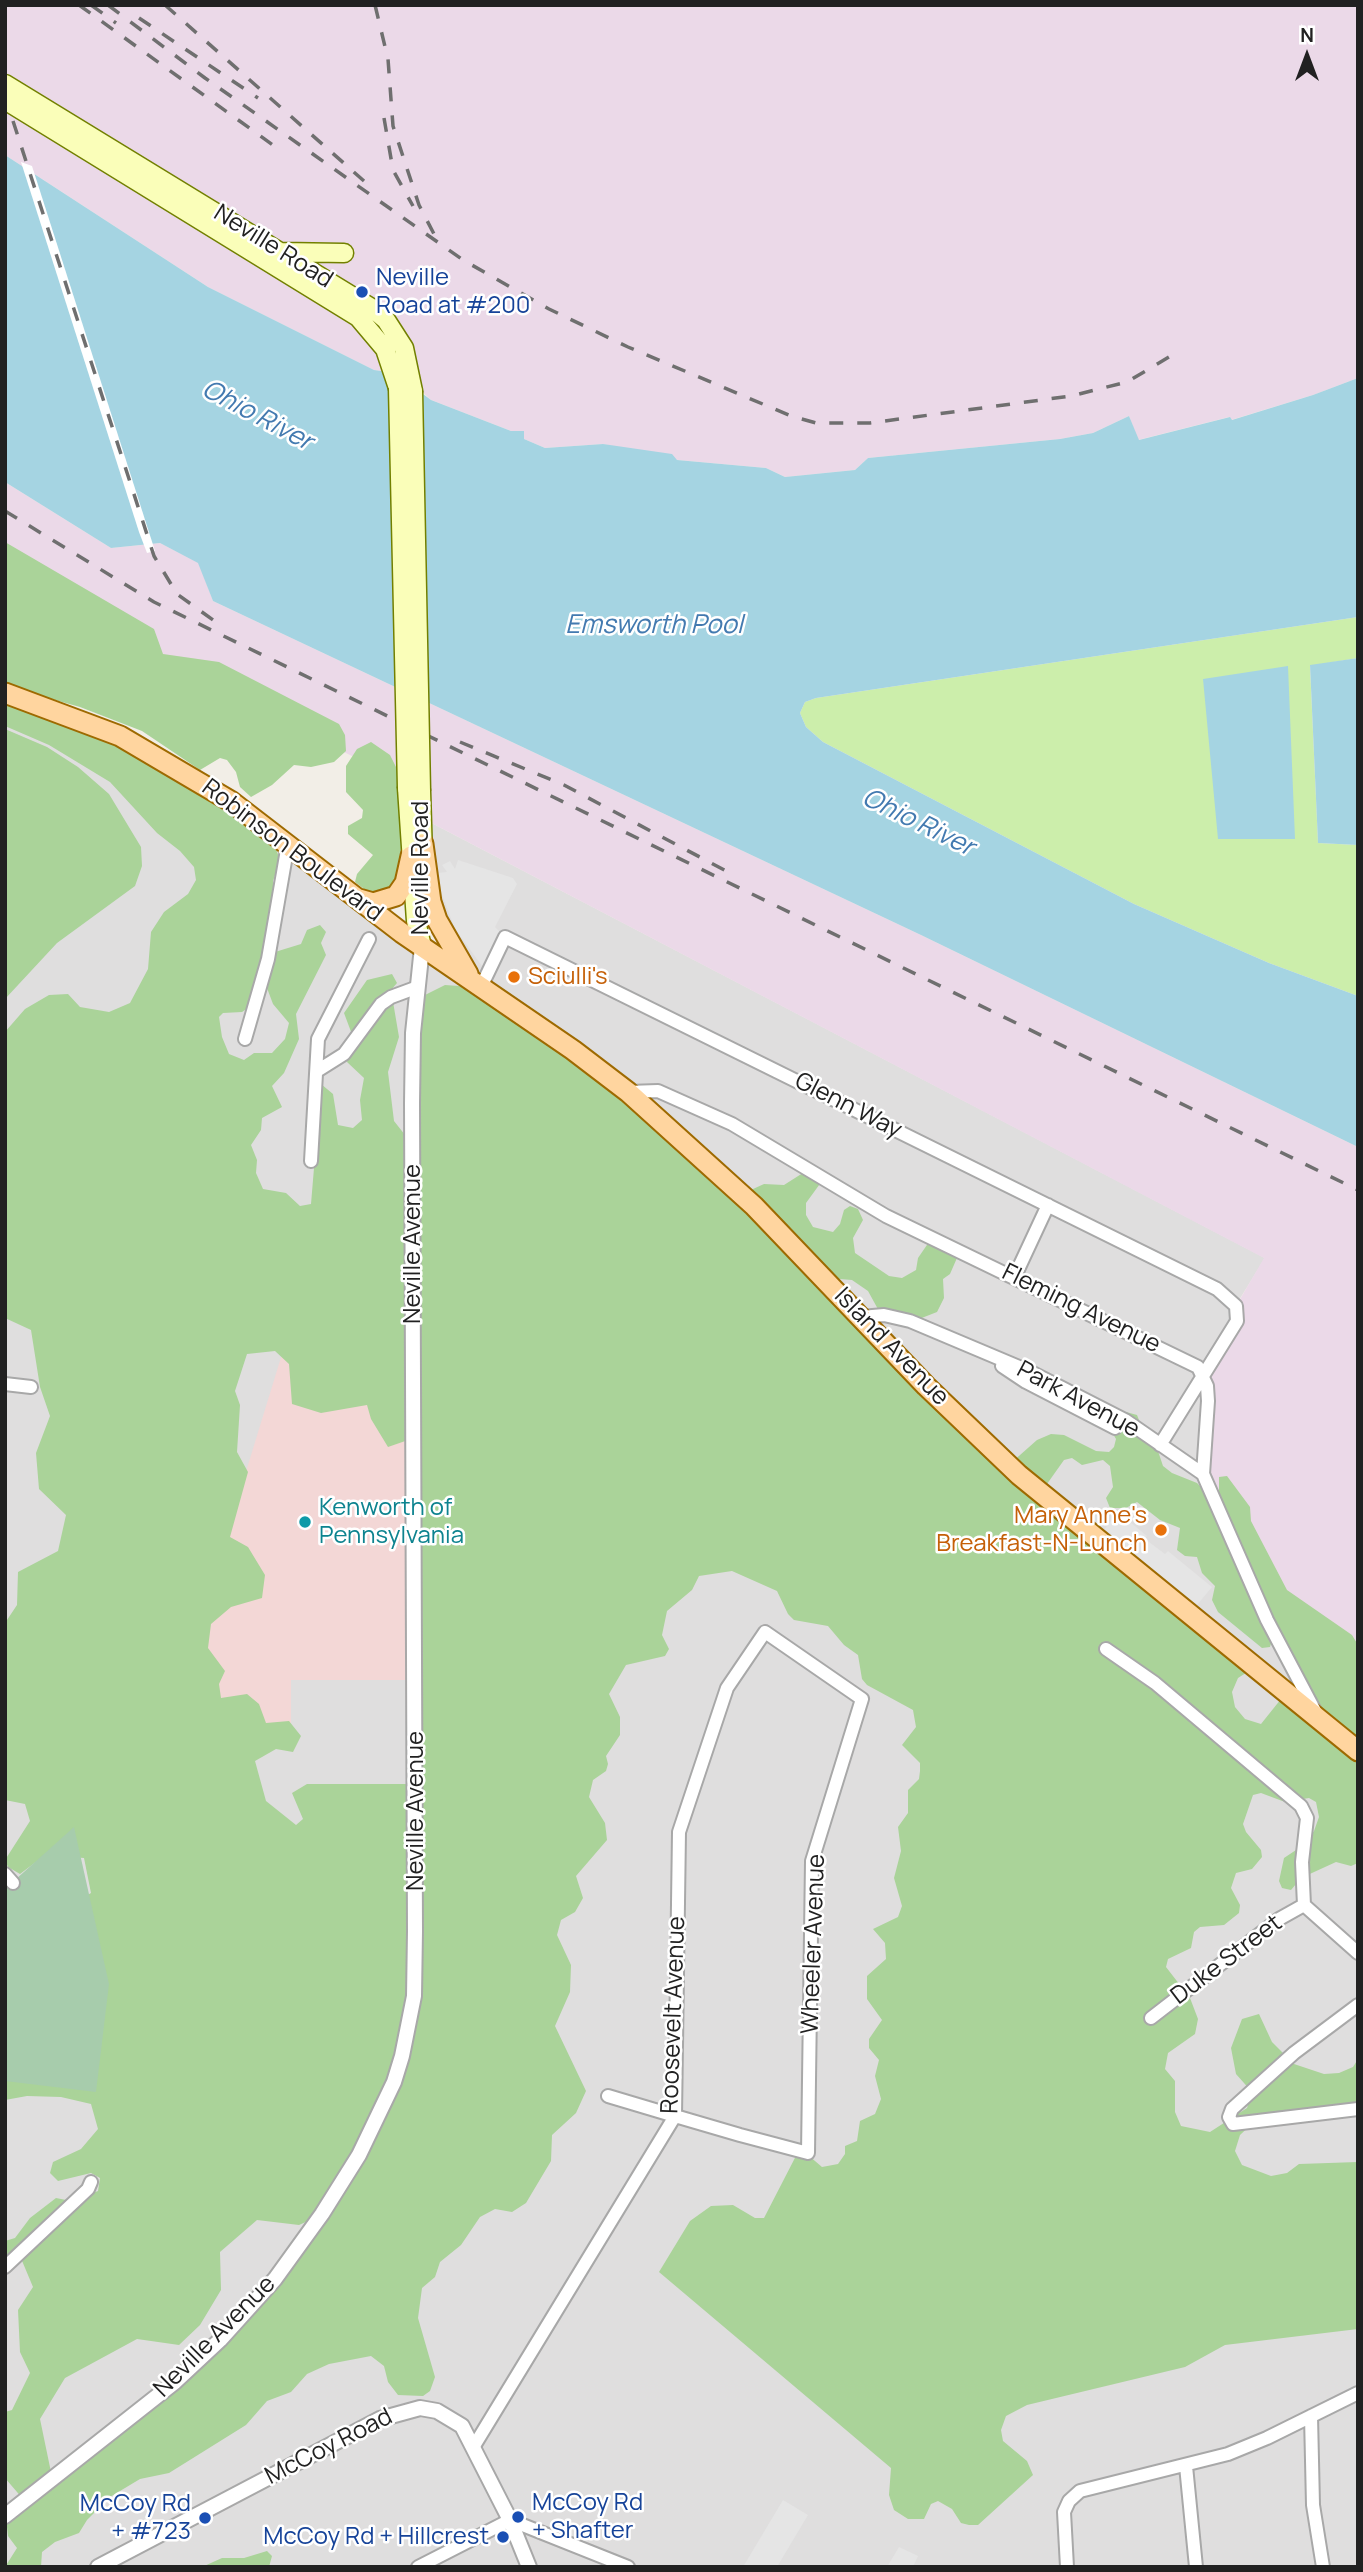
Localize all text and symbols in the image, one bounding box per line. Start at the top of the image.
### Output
north arrow [1272,21,1342,91]
text: N [1300,22,1314,48]
street label: Neville Road [208,199,338,295]
place label: Neville Road at #200 [376,264,530,320]
marker: Neville Road at #200 [354,284,370,300]
water label: Ohio River [196,374,318,458]
water label: Emsworth Pool [565,610,743,642]
street label: Robinson Boulevard [196,774,388,928]
water label: Ohio River [857,783,979,863]
street label: Neville Road [407,801,435,935]
place label: Sciulli's [528,963,607,991]
marker: Sciulli's [506,969,522,985]
street label: Glenn Way [790,1067,906,1145]
street label: Neville Avenue [399,1164,427,1324]
street label: Fleming Avenue [997,1258,1165,1360]
street label: Island Avenue [828,1282,954,1412]
street label: Park Avenue [1012,1356,1144,1444]
place label: Kenworth of Pennsylvania [319,1494,464,1550]
place label: Mary Anne's Breakfast-N-Lunch [936,1502,1147,1558]
marker: Kenworth of Pennsylvania [297,1514,313,1530]
marker: Mary Anne's Breakfast-N-Lunch [1153,1522,1169,1538]
street label: Neville Avenue [402,1731,430,1891]
street label: Wheeler Avenue [796,1854,832,2034]
street label: Duke Street [1166,1909,1288,2011]
street label: Roosevelt Avenue [656,1916,692,2114]
street label: Neville Avenue [148,2270,282,2404]
street label: McCoy Road [261,2403,397,2491]
place label: McCoy Rd + Shafter [532,2489,643,2545]
place label: McCoy Rd + #723 [80,2490,191,2546]
marker: McCoy Rd + Shafter [510,2509,526,2525]
marker: McCoy Rd + #723 [197,2510,213,2526]
place label: McCoy Rd + Hillcrest [263,2523,489,2551]
marker: McCoy Rd + Hillcrest [495,2529,511,2545]

